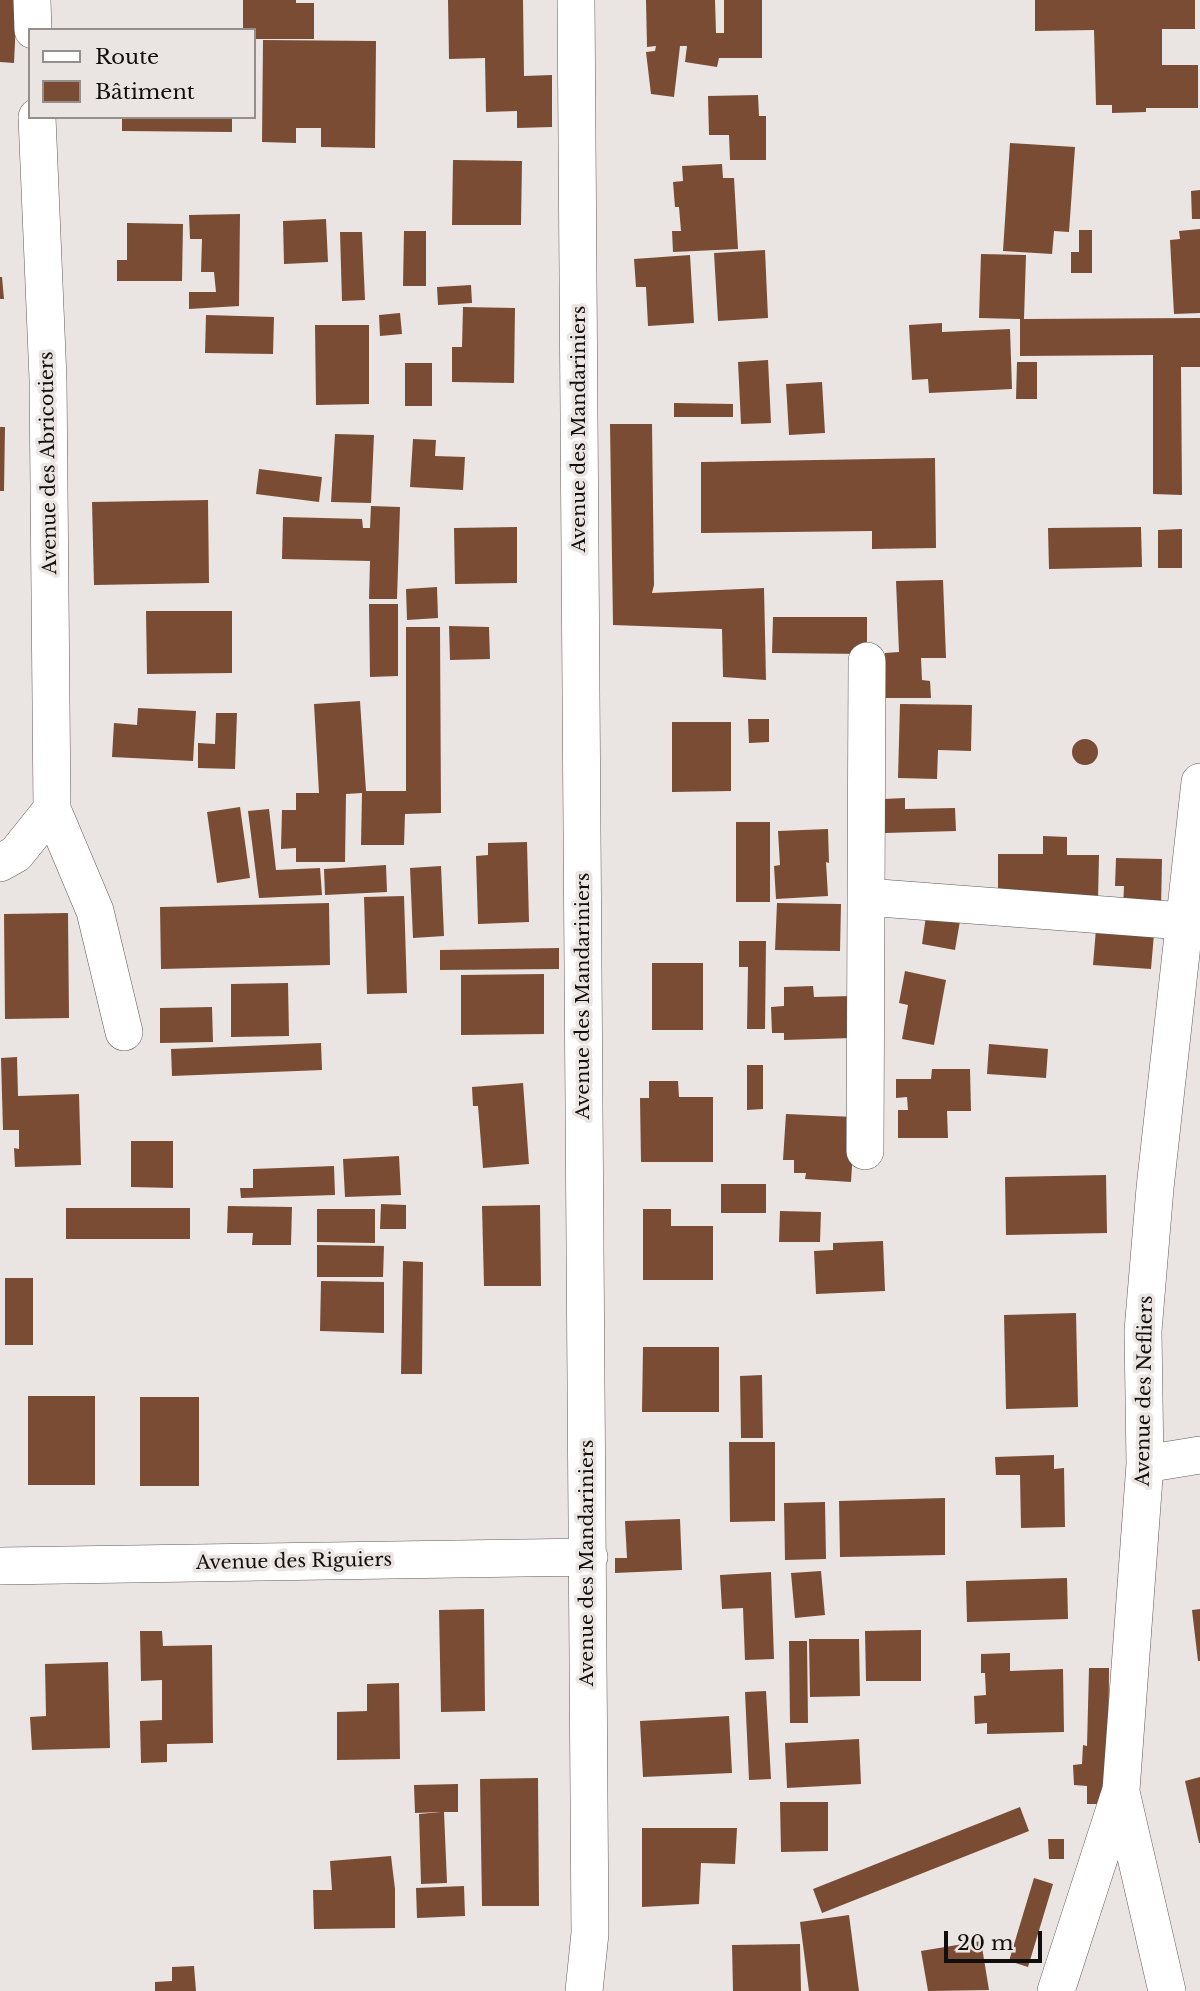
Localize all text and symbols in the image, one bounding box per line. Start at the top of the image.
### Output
legend [28,28,256,119]
text: Route [95,44,159,70]
text: Bâtiment [95,79,195,105]
street label: Avenue des Mandariniers [569,306,591,552]
street label: Avenue des Abricotiers [36,351,62,575]
street label: Avenue des Mandariniers [573,873,595,1119]
street label: Avenue des Nefliers [1132,1295,1158,1487]
street label: Avenue des Mandariniers [577,1440,599,1686]
street label: Avenue des Riguiers [196,1549,392,1575]
scale bar [948,1918,1046,1962]
text: 20 m [957,1930,1014,1956]

